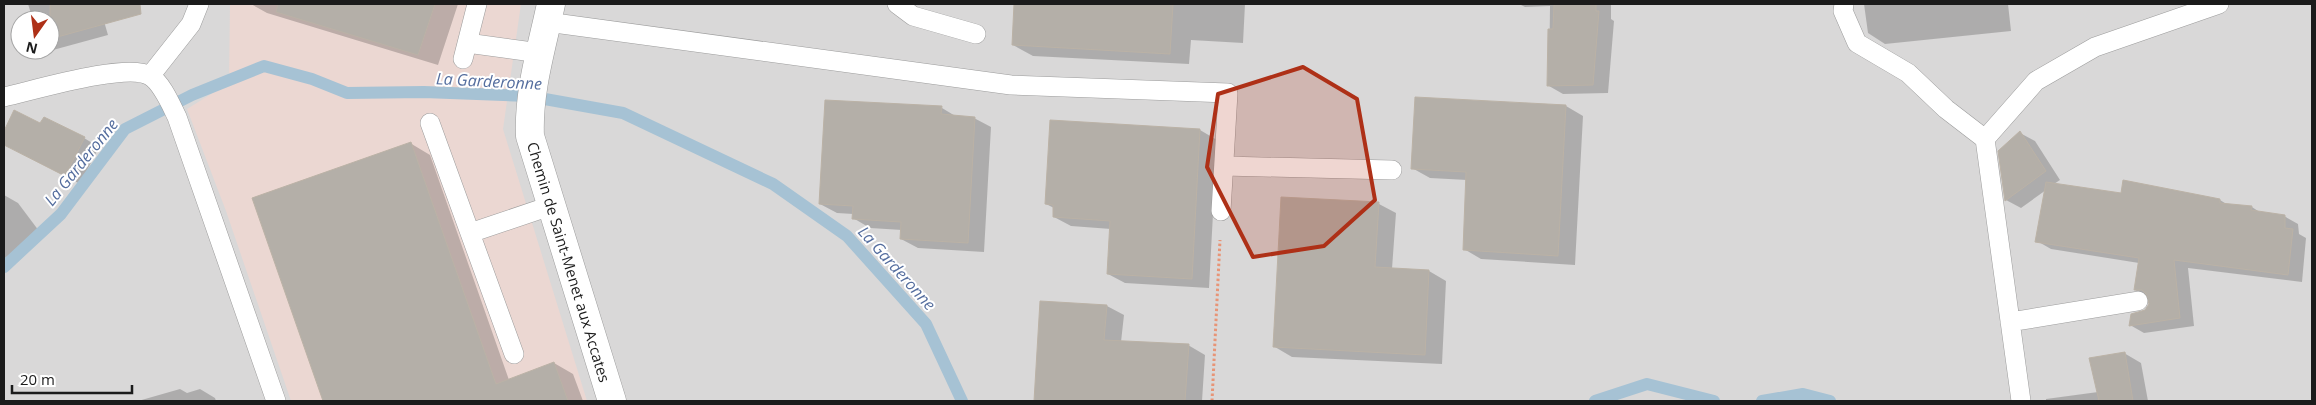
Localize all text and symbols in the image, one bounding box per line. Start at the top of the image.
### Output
north arrow [10,10,60,60]
text: N [24,38,40,59]
water label: La Garderonne [435,67,543,95]
water label: La Garderonne [39,114,123,210]
street label: Chemin de Saint-Menet aux Accates [523,139,615,385]
water label: La Garderonne [853,221,941,315]
scale bar [12,362,132,394]
text: 20 m [20,369,55,389]

